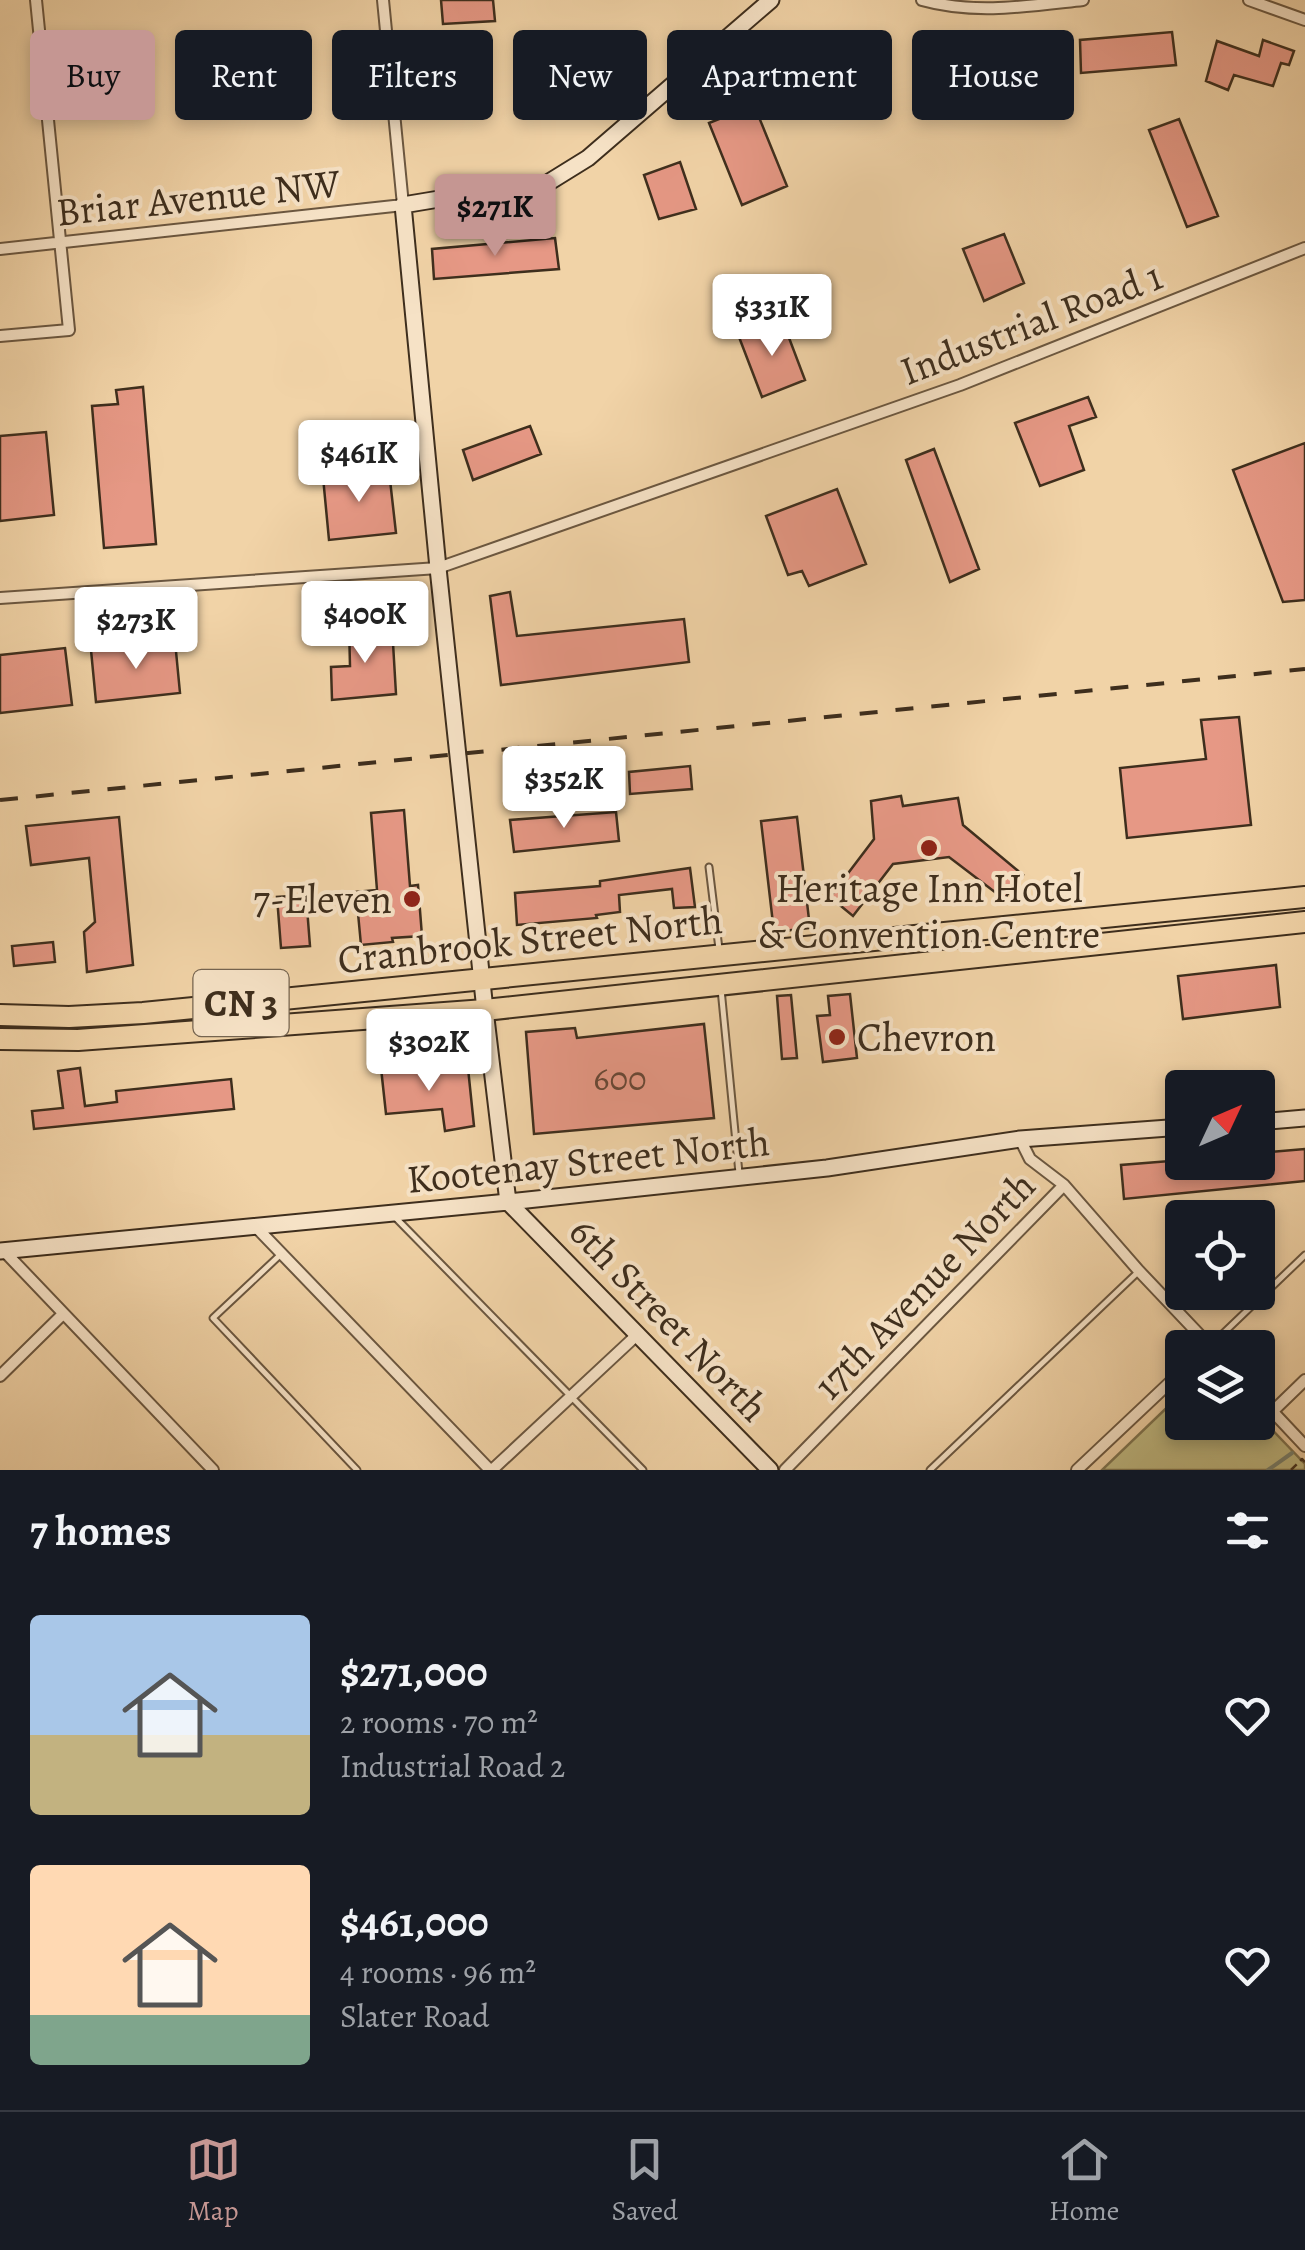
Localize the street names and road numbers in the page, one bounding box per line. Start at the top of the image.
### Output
street label: Briar Avenue NW [53,155,343,240]
street label: Industrial Road 1 [892,248,1170,399]
street label: Cranbrook Street North [335,892,725,987]
road number: CN 3 [194,970,288,1036]
street label: Kootenay Street North [404,1114,772,1207]
street label: 17th Avenue North [801,1159,1048,1412]
street label: 6th Street North [557,1205,780,1434]

